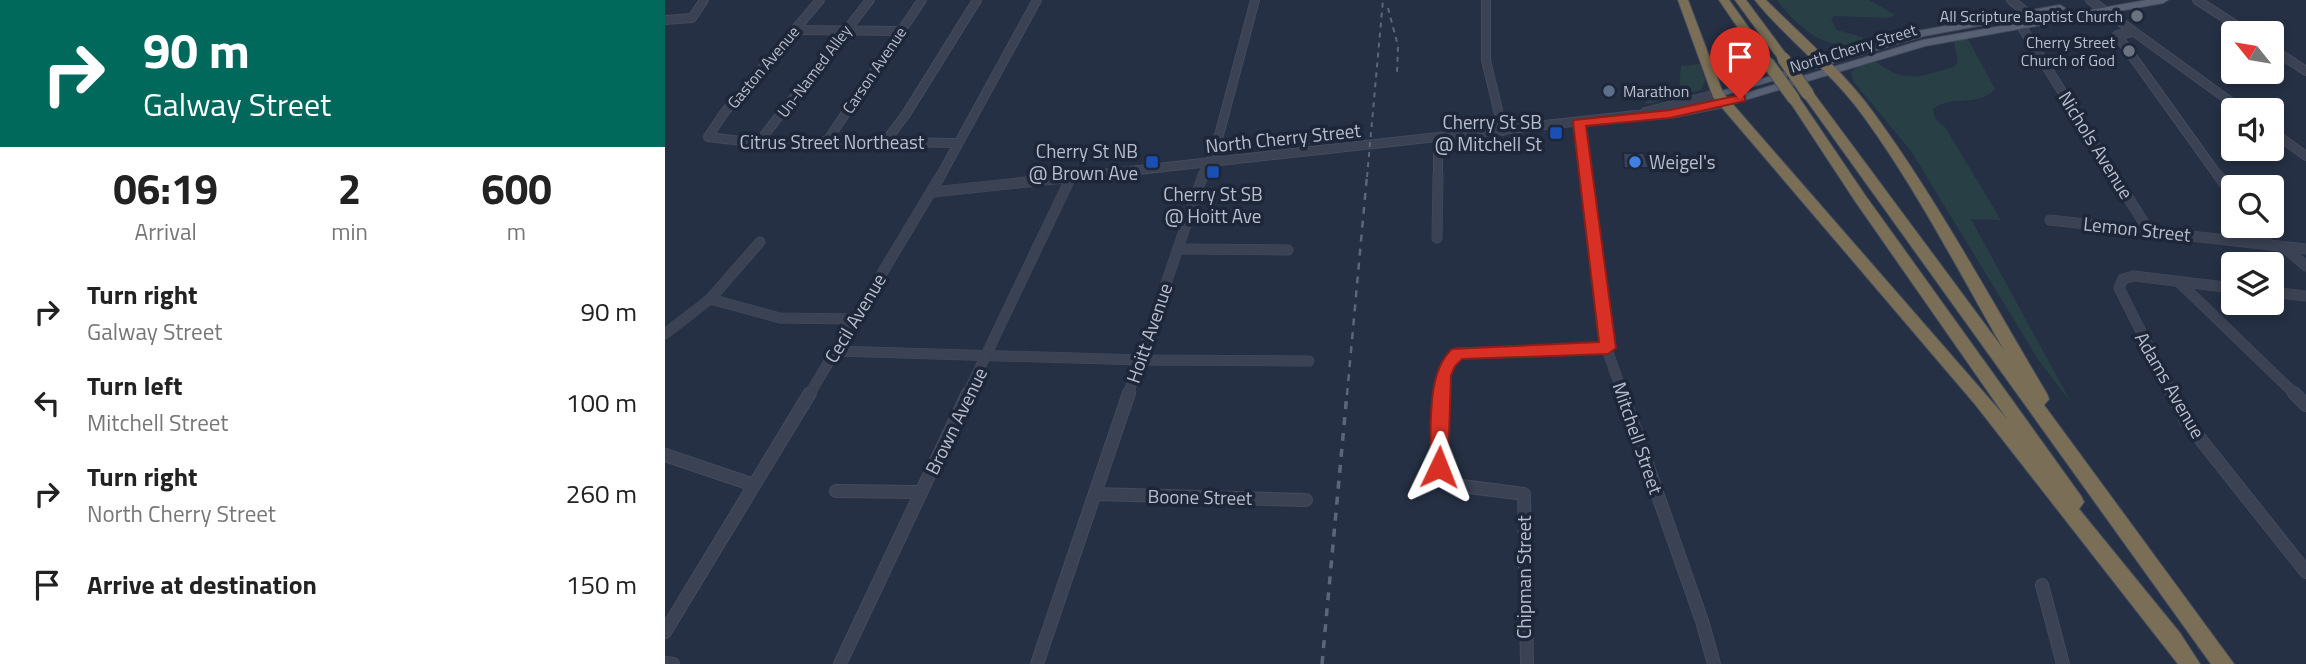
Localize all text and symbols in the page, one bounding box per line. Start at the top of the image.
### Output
place label: All Scripture Baptist Church [1940,4,2123,28]
marker: All Scripture Baptist Church [2129,8,2145,24]
text: 90 m [143,12,250,87]
street label: North Cherry Street [1787,17,1920,79]
street label: Un-Named Alley [771,19,857,122]
street label: Gaston Avenue [721,20,805,114]
north arrow [2221,21,2284,84]
map controls [2221,21,2284,315]
street label: Carson Avenue [836,22,912,118]
pin [1710,27,1770,99]
icon: right [28,28,119,119]
place label: Cherry Street Church of God [2021,30,2115,72]
icon: arrive [1721,38,1759,76]
marker: Cherry Street Church of God [2121,43,2137,59]
place label: Marathon [1623,79,1689,103]
text: Galway Street [143,80,331,128]
marker: Marathon [1601,83,1617,99]
street label: Nichols Avenue [2052,85,2141,204]
button: sound [2221,98,2284,161]
place label: Cherry St SB @ Mitchell St [1435,107,1542,158]
street label: North Cherry Street [1204,115,1362,160]
marker: Cherry St SB @ Mitchell St [1548,125,1564,141]
street label: Citrus Street Northeast [740,127,925,156]
place label: Cherry St NB @ Brown Ave [1029,136,1138,187]
place label: Weigel's [1649,147,1716,176]
marker: Cherry St NB @ Brown Ave [1144,154,1160,170]
marker: Weigel's [1627,154,1643,170]
text: 06:19 [113,156,218,220]
text: 2 [338,156,361,220]
text: 600 [481,156,552,220]
marker: Cherry St SB @ Hoitt Ave [1205,164,1221,180]
button: search [2221,175,2284,238]
place label: Cherry St SB @ Hoitt Ave [1163,179,1263,230]
street label: Lemon Street [2082,208,2193,249]
text: Arrival [134,214,197,249]
text: min [331,214,368,249]
text: m [507,214,526,249]
button: layers [2221,252,2284,315]
street label: Cecil Avenue [816,267,893,368]
text: Turn right [87,275,198,314]
street label: Hoitt Avenue [1118,279,1179,387]
text: 90 m [580,292,637,331]
icon: right [28,293,66,331]
text: Galway Street [87,314,222,349]
street label: Adams Avenue [2128,326,2213,444]
street label: Brown Avenue [917,362,994,479]
text: Turn left [87,366,182,405]
street label: Mitchell Street [1606,378,1671,498]
text: 100 m [566,383,637,422]
icon: left [28,384,66,422]
text: Mitchell Street [87,405,228,440]
position arrow [1402,430,1476,504]
text: Turn right [87,457,198,496]
text: 260 m [566,474,637,513]
icon: right [28,475,66,513]
street label: Boone Street [1147,481,1253,512]
text: North Cherry Street [87,496,276,531]
street label: Chipman Street [1509,515,1538,639]
text: Arrive at destination [87,565,317,604]
text: 150 m [566,565,637,604]
icon: arrive [28,566,66,604]

